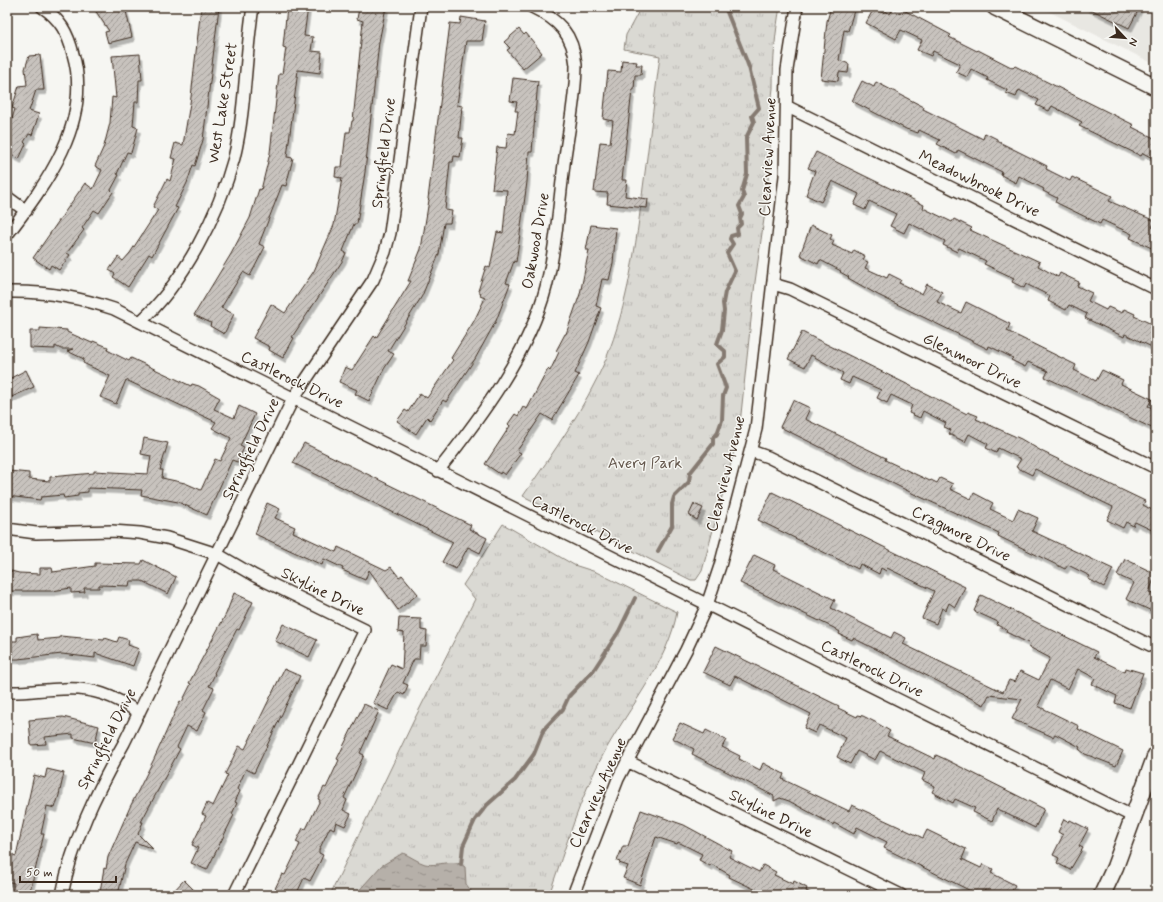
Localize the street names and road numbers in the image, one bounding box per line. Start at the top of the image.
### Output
street label: West Lake Street [203,40,243,165]
street label: Springfield Drive [367,97,402,210]
street label: Clearview Avenue [754,97,782,217]
street label: Meadowbrook Drive [915,146,1043,222]
street label: Oakwood Drive [517,191,555,291]
street label: Glenmoor Drive [919,328,1025,394]
street label: Castlerock Drive [237,346,347,414]
street label: Springfield Drive [217,394,286,504]
street label: Clearview Avenue [701,414,751,534]
street label: Castlerock Drive [527,490,637,560]
street label: Cragmore Drive [908,501,1014,568]
street label: Skyline Drive [277,563,369,622]
street label: Castlerock Drive [817,635,927,703]
street label: Springfield Drive [72,685,142,794]
street label: Clearview Avenue [564,734,632,852]
street label: Skyline Drive [725,785,817,844]

